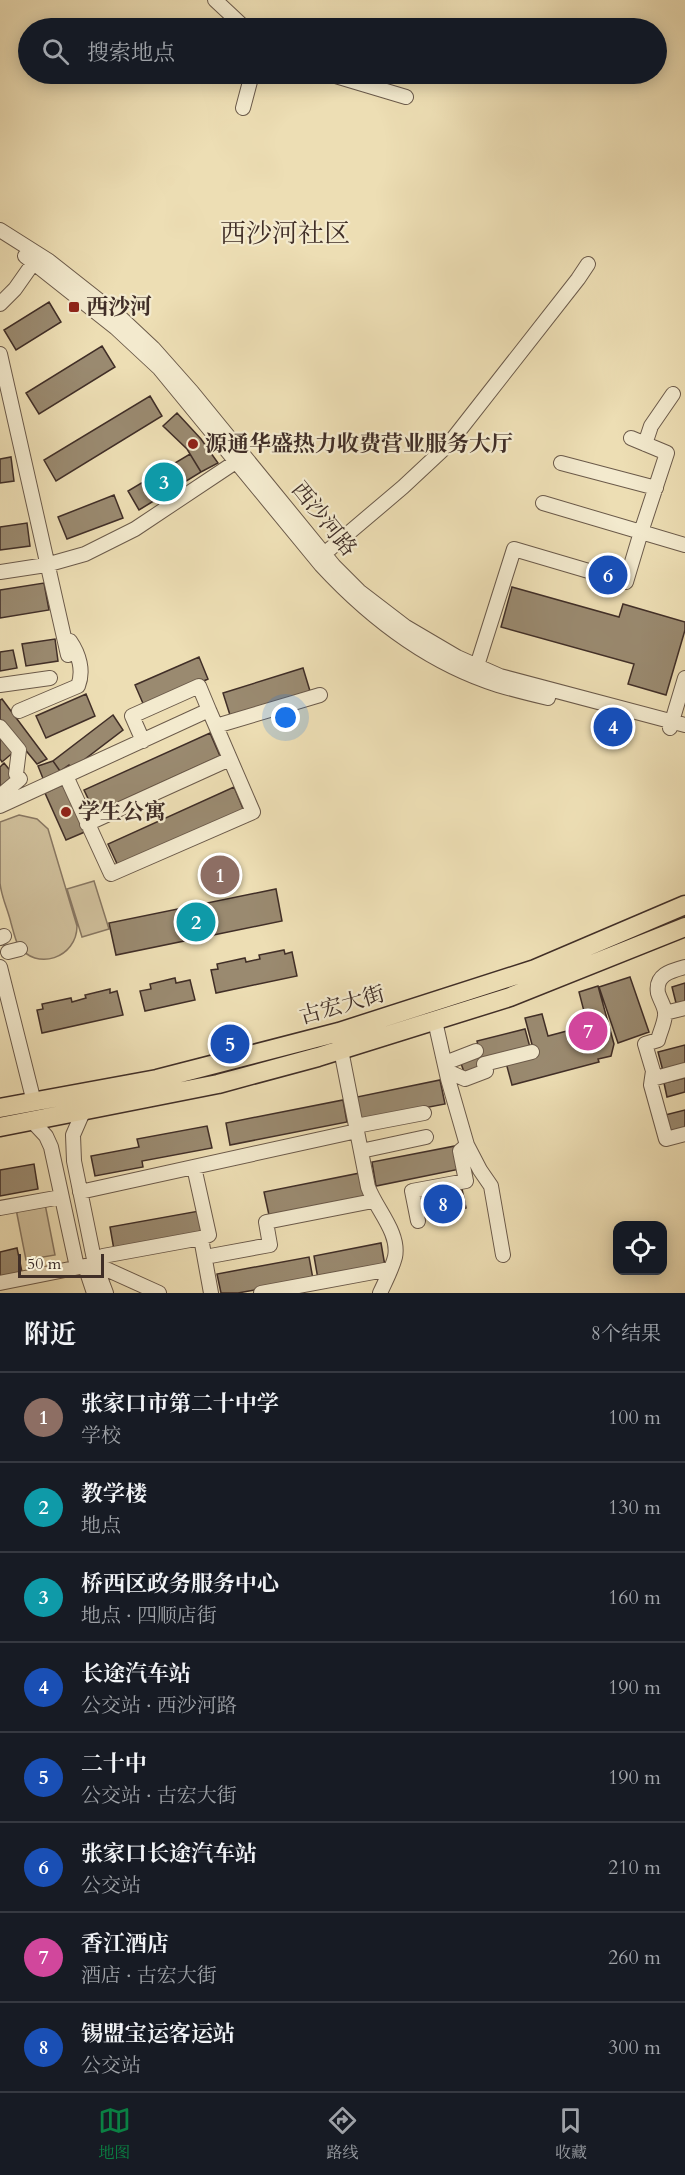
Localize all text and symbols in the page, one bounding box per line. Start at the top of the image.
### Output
search box [18,18,667,84]
icon: search [39,35,72,68]
text: 搜索地点 [87,38,175,68]
district label: 西沙河社区 [220,216,350,251]
place label: 西沙河 [86,292,152,322]
marker: 西沙河 [67,300,81,314]
place label: 源通华盛热力收费营业服务大厅 [205,429,513,459]
marker: 源通华盛热力收费营业服务大厅 [186,437,200,451]
pin: 3 [144,460,184,504]
street label: 西沙河路 [285,475,363,563]
pin: 6 [588,552,628,598]
your location [271,703,300,732]
pin: 4 [594,704,632,750]
place label: 学生公寓 [78,797,166,827]
marker: 学生公寓 [59,805,73,819]
pin: 1 [200,852,240,898]
pin: 2 [176,900,216,944]
street label: 古宏大街 [296,978,388,1032]
pin: 7 [568,1008,608,1054]
pin: 5 [210,1022,250,1066]
pin: 8 [424,1182,462,1226]
map controls [613,1221,667,1275]
button: locate [613,1221,667,1275]
scale bar [18,1251,104,1278]
text: 50 m [27,1253,61,1275]
text: 附近 [24,1317,76,1352]
text: 8个结果 [591,1320,661,1347]
text: 张家口市第二十中学 [81,1389,279,1419]
text: 1 [38,1404,49,1431]
text: 100 m [608,1404,661,1431]
text: 学校 [81,1422,121,1449]
text: 教学楼 [81,1479,147,1509]
text: 2 [38,1494,49,1521]
text: 130 m [608,1494,661,1521]
text: 地点 [81,1512,121,1539]
text: 桥西区政务服务中心 [81,1569,279,1599]
text: 3 [38,1584,49,1611]
text: 160 m [608,1584,661,1611]
text: 地点 · 四顺店街 [81,1602,217,1629]
text: 长途汽车站 [81,1659,191,1689]
text: 4 [38,1674,49,1701]
text: 190 m [608,1674,661,1701]
text: 公交站 · 西沙河路 [81,1692,237,1719]
text: 二十中 [81,1749,147,1779]
text: 5 [38,1764,49,1791]
text: 190 m [608,1764,661,1791]
text: 公交站 · 古宏大街 [81,1782,237,1809]
text: 张家口长途汽车站 [81,1839,257,1869]
text: 6 [38,1854,49,1881]
text: 210 m [608,1854,661,1881]
text: 公交站 [81,1872,141,1899]
text: 香江酒店 [81,1929,169,1959]
text: 7 [38,1944,49,1971]
text: 260 m [608,1944,661,1971]
text: 酒店 · 古宏大街 [81,1962,217,1989]
text: 锡盟宝运客运站 [81,2019,235,2049]
text: 8 [38,2034,49,2061]
text: 300 m [608,2034,661,2061]
text: 公交站 [81,2052,141,2079]
tab: 地图 [98,2104,131,2164]
tab: 路线 [326,2104,359,2164]
tab: 收藏 [554,2104,587,2164]

